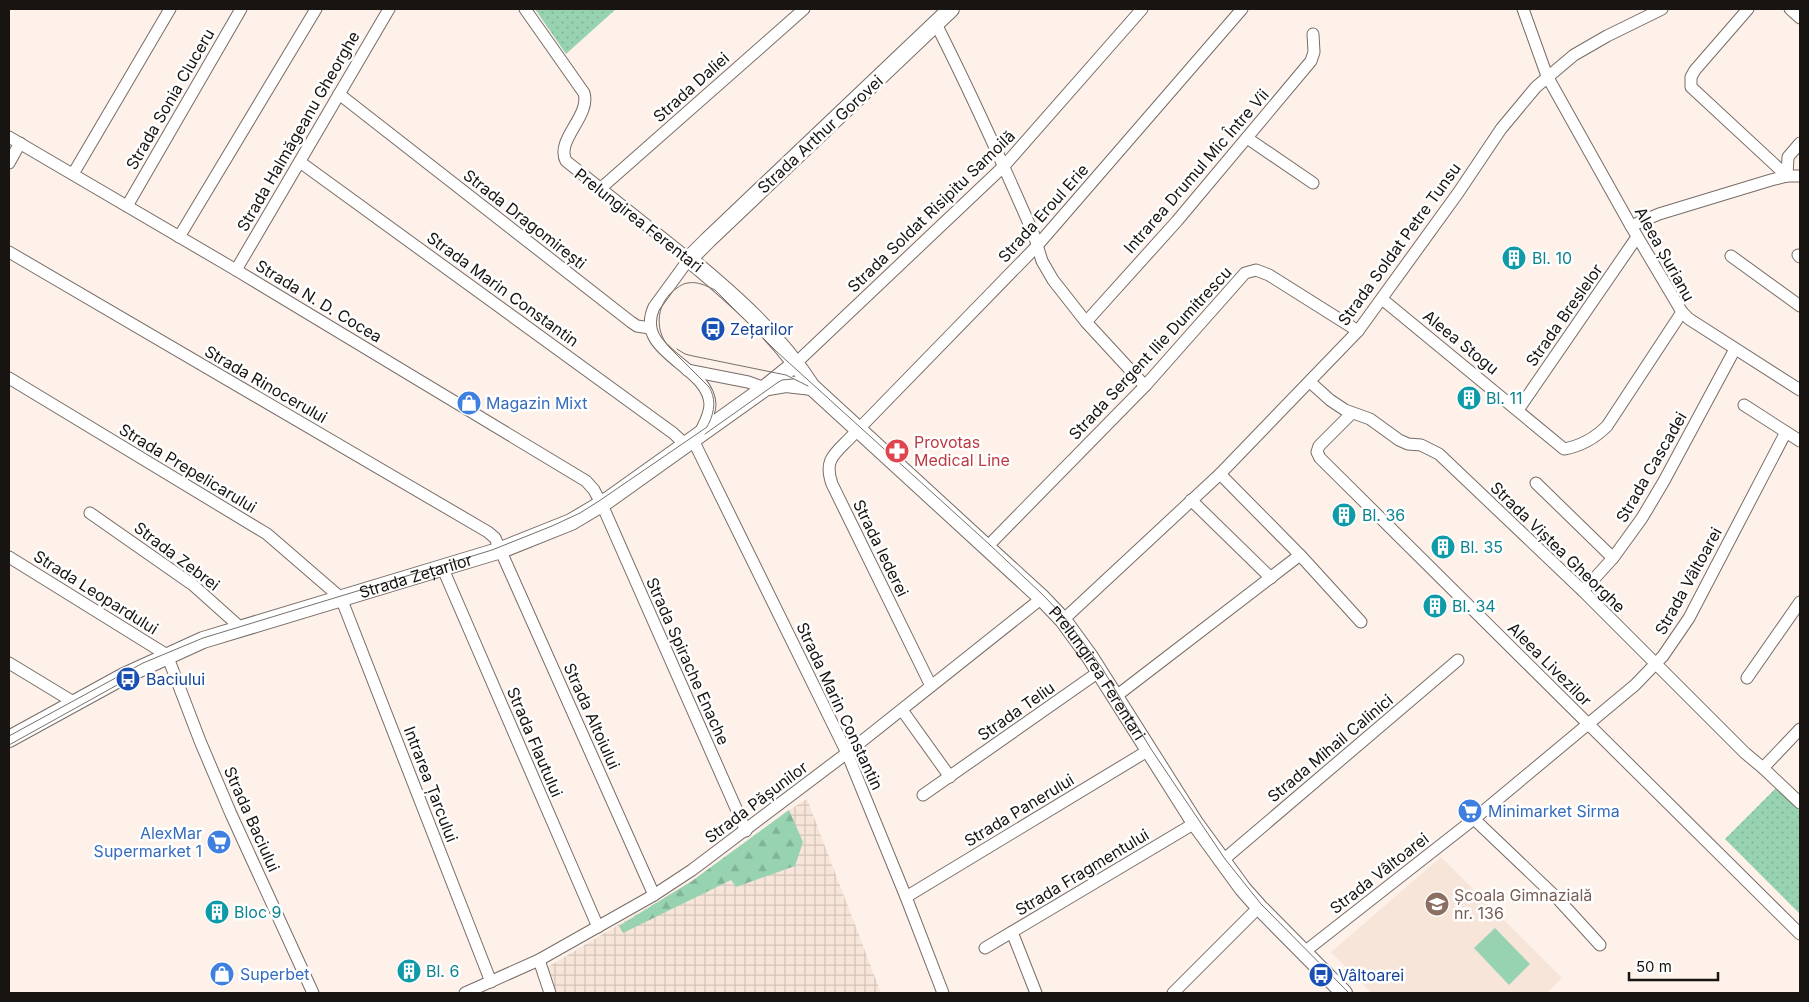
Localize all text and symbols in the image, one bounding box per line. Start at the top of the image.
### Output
street label: Strada Sonia Cluceru [121,25,219,173]
street label: Strada Halmăgeanu Gheorghe [232,27,364,235]
street label: Strada Daliei [649,48,733,126]
street label: Strada Arthur Gorovei [753,71,887,197]
street label: Intrarea Drumul Mic Între Vii [1119,85,1273,257]
street label: Strada Soldat Risipitu Samoilă [843,126,1019,296]
street label: Strada Soldat Petre Tunsu [1333,159,1465,329]
street label: Strada Eroul Erie [994,160,1092,266]
street label: Prelungirea Ferentari [571,164,707,276]
street label: Strada Dragomirești [460,165,590,273]
street label: Aleea Șurianu [1631,203,1699,305]
street label: Strada Marin Constantin [423,227,583,351]
building icon: Bl. 10 [1501,245,1527,271]
place label: Bl. 10 [1532,248,1572,268]
street label: Strada N. D. Cocea [252,255,386,347]
street label: Strada Breslelor [1521,260,1607,370]
street label: Strada Sergent Ilie Dumitrescu [1064,262,1236,444]
street label: Aleea Stogu [1419,305,1503,379]
bus stop icon: Zețarilor [700,316,726,342]
place label: Zețarilor [730,319,793,339]
street label: Strada Rinocerului [201,341,331,427]
building icon: Bl. 11 [1456,385,1482,411]
place label: Bl. 11 [1486,388,1522,408]
shop icon: Magazin Mixt [456,390,482,416]
place label: Magazin Mixt [486,393,588,413]
street label: Strada Cascadei [1611,408,1691,526]
street label: Strada Prepelicarului [116,419,260,517]
place label: Provotas Medical Line [914,432,1010,470]
pharmacy icon: Provotas Medical Line [884,438,910,464]
street label: Strada Viștea Gheorghe [1486,477,1630,617]
street label: Strada Iederei [849,496,913,600]
building icon: Bl. 36 [1331,502,1357,528]
place label: Bl. 36 [1362,505,1405,525]
street label: Strada Zebrei [130,517,224,595]
street label: Strada Vâltoarei [1650,524,1726,638]
building icon: Bl. 35 [1430,534,1456,560]
place label: Bl. 35 [1460,537,1503,557]
street label: Strada Leopardului [30,546,162,638]
street label: Strada Zețarilor [357,549,475,602]
street label: Strada Spirache Enache [642,574,734,748]
building icon: Bl. 34 [1422,593,1448,619]
place label: Bl. 34 [1452,596,1496,616]
street label: Prelungirea Ferentari [1045,602,1150,744]
street label: Aleea Livezilor [1504,618,1596,710]
street label: Strada Marin Constantin [792,619,888,793]
street label: Strada Altoiului [560,660,624,772]
bus stop icon: Baciului [115,666,141,692]
place label: Baciului [146,669,205,689]
street label: Strada Teliu [974,677,1058,745]
street label: Strada Flautului [503,684,567,800]
street label: Strada Mihail Calinici [1263,690,1397,806]
street label: Intrarea Țarcului [400,723,462,845]
street label: Strada Pășunilor [701,757,811,847]
street label: Strada Baciului [220,763,284,875]
street label: Strada Panerului [961,769,1077,851]
supermarket icon: Minimarket Sirma [1457,798,1483,824]
place label: Minimarket Sirma [1488,801,1620,821]
place label: AlexMar Supermarket 1 [94,823,202,861]
street label: Strada Fragmentului [1012,824,1152,920]
street label: Strada Vâltoarei [1326,828,1432,918]
supermarket icon: AlexMar Supermarket 1 [206,829,232,855]
place label: Școala Gimnazială nr. 136 [1454,885,1592,923]
school or university icon: Școala Gimnazială nr. 136 [1424,891,1450,917]
building icon: Bloc 9 [204,899,230,925]
place label: Bloc 9 [234,902,282,922]
scale bar [1629,950,1718,982]
text: 50 m [1636,957,1672,976]
building icon: Bl. 6 [396,958,422,984]
shop icon: Superbet [209,961,235,987]
place label: Bl. 6 [426,961,459,981]
bus stop icon: Vâltoarei [1308,962,1334,988]
place label: Superbet [240,964,309,984]
place label: Vâltoarei [1338,965,1404,985]

